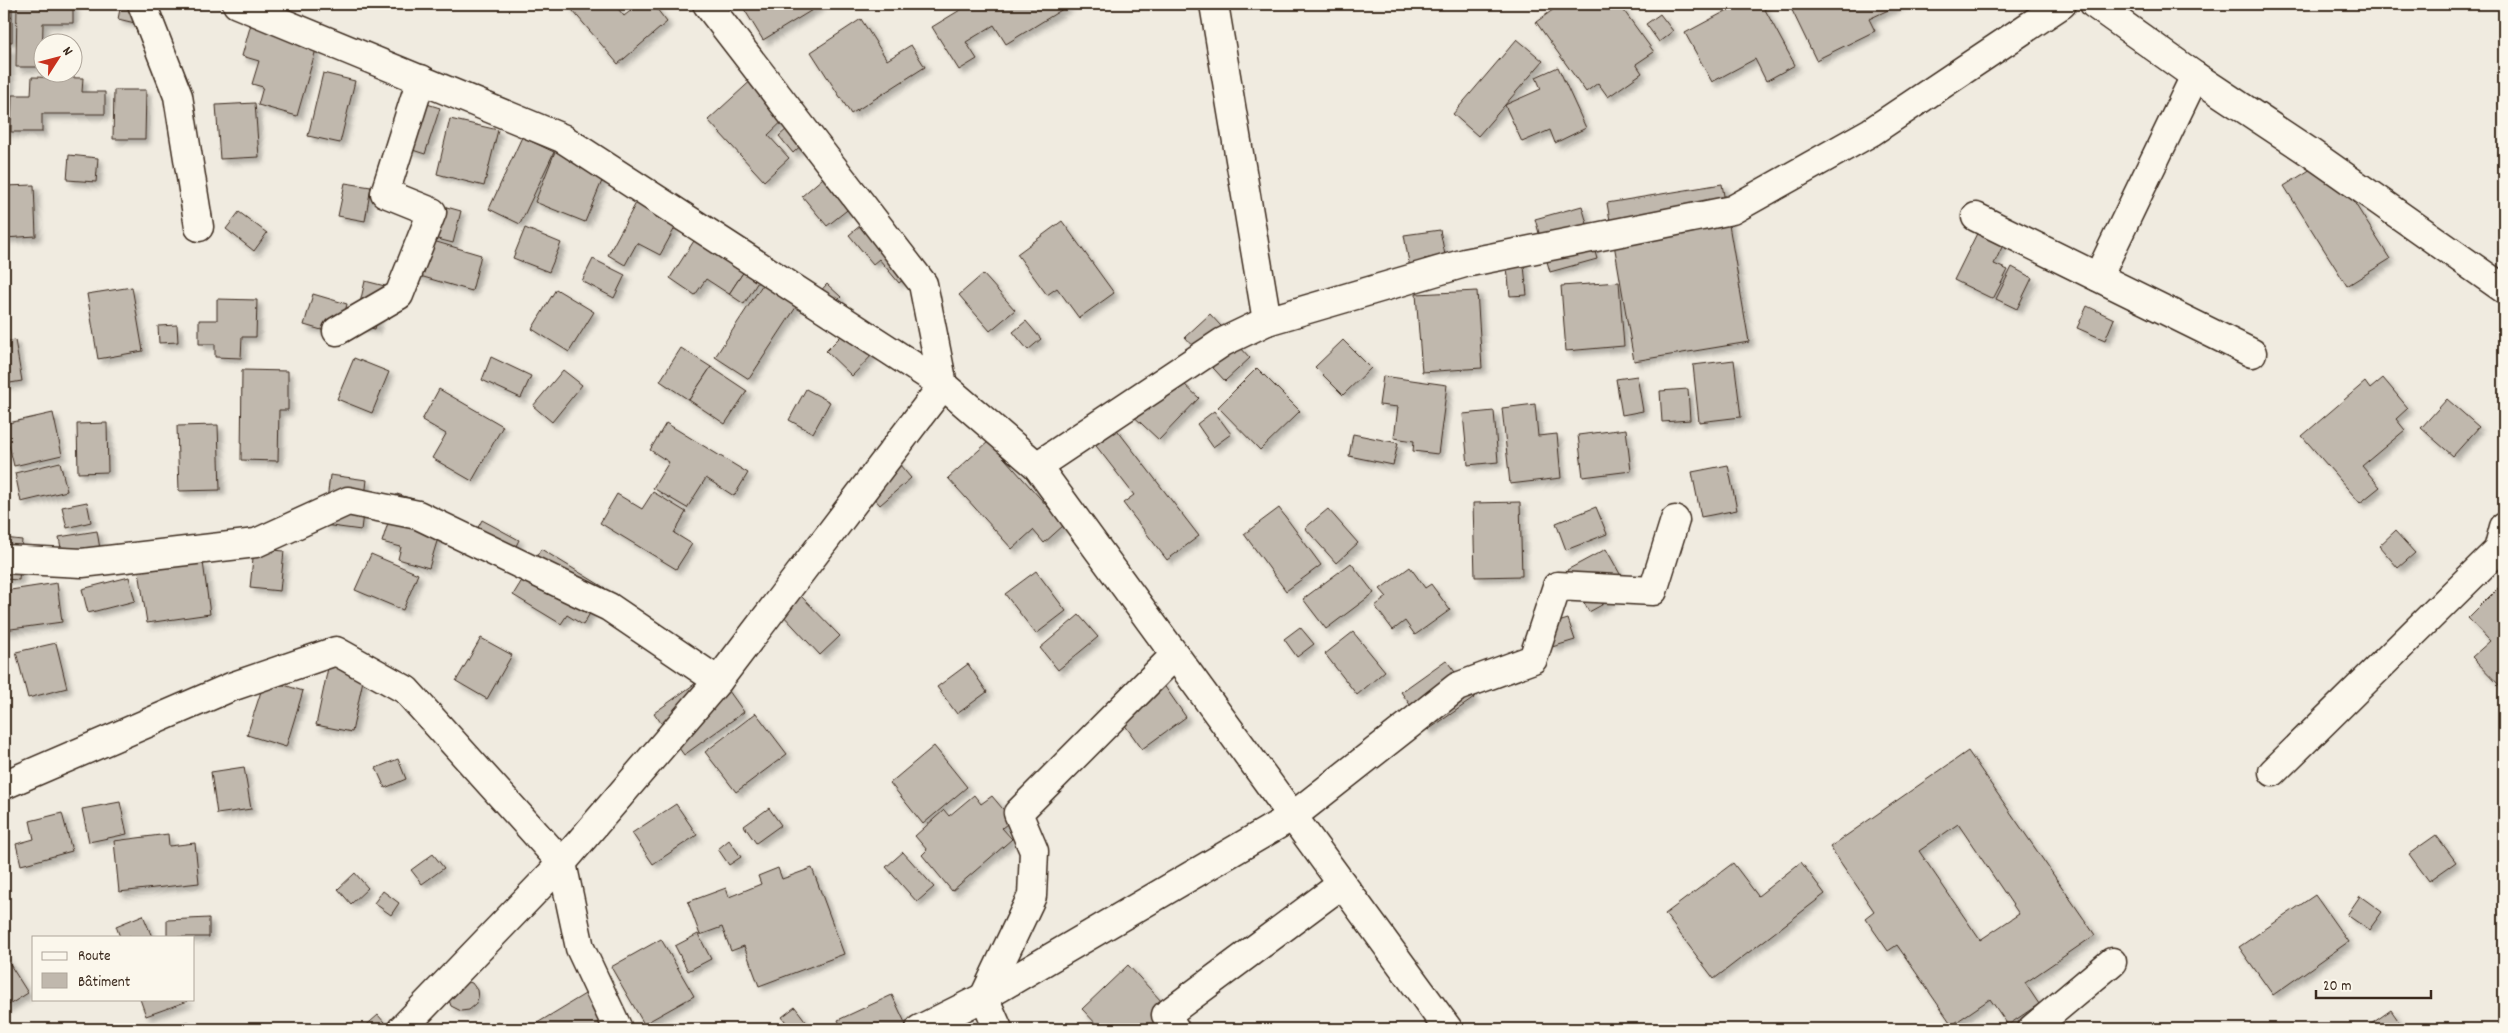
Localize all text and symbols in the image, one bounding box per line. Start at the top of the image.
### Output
north arrow [32,32,82,82]
text: N [57,43,77,60]
legend [32,936,195,1000]
text: Route [78,946,111,968]
scale bar [2316,968,2430,1000]
text: Bâtiment [78,972,131,994]
text: 20 m [2323,976,2351,998]

